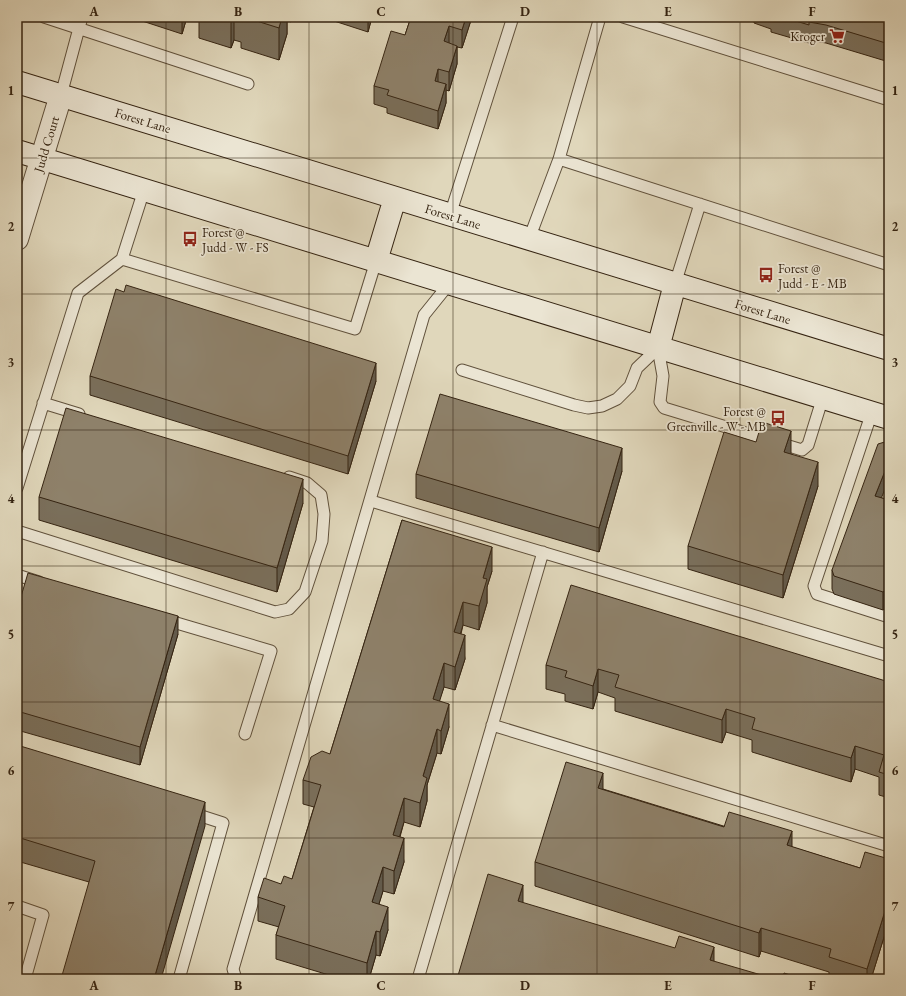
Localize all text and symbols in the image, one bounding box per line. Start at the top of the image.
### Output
text: A [88,3,99,20]
text: B [234,3,242,20]
text: C [376,3,386,20]
text: D [520,3,530,20]
text: E [664,3,672,20]
text: F [808,3,816,20]
supermarket icon: Kroger [828,27,846,45]
place label: Kroger [790,28,826,45]
text: 1 [8,82,15,99]
text: 1 [892,82,899,99]
street label: Forest Lane [113,104,173,137]
street label: Judd Court [30,114,63,175]
street label: Forest Lane [423,200,483,233]
text: 2 [8,218,15,235]
text: 2 [892,218,899,235]
place label: Forest @ Judd - W - FS [201,224,269,256]
bus stop icon: Forest @ Judd - W - FS [181,230,199,248]
place label: Forest @ Judd - E - MB [777,260,847,292]
bus stop icon: Forest @ Judd - E - MB [757,266,775,284]
street label: Forest Lane [733,295,793,328]
text: 3 [8,354,15,371]
text: 3 [892,354,899,371]
place label: Forest @ Greenville - W - MB [667,403,766,435]
bus stop icon: Forest @ Greenville - W - MB [769,409,787,427]
text: 4 [8,490,15,507]
text: 4 [892,490,899,507]
text: 5 [8,626,14,643]
text: 5 [892,626,898,643]
text: 6 [8,762,15,779]
text: 6 [892,762,899,779]
text: 7 [8,898,15,915]
text: 7 [892,898,899,915]
text: A [88,977,99,994]
text: B [234,977,242,994]
text: C [376,977,386,994]
text: D [520,977,530,994]
text: E [664,977,672,994]
text: F [808,977,816,994]

